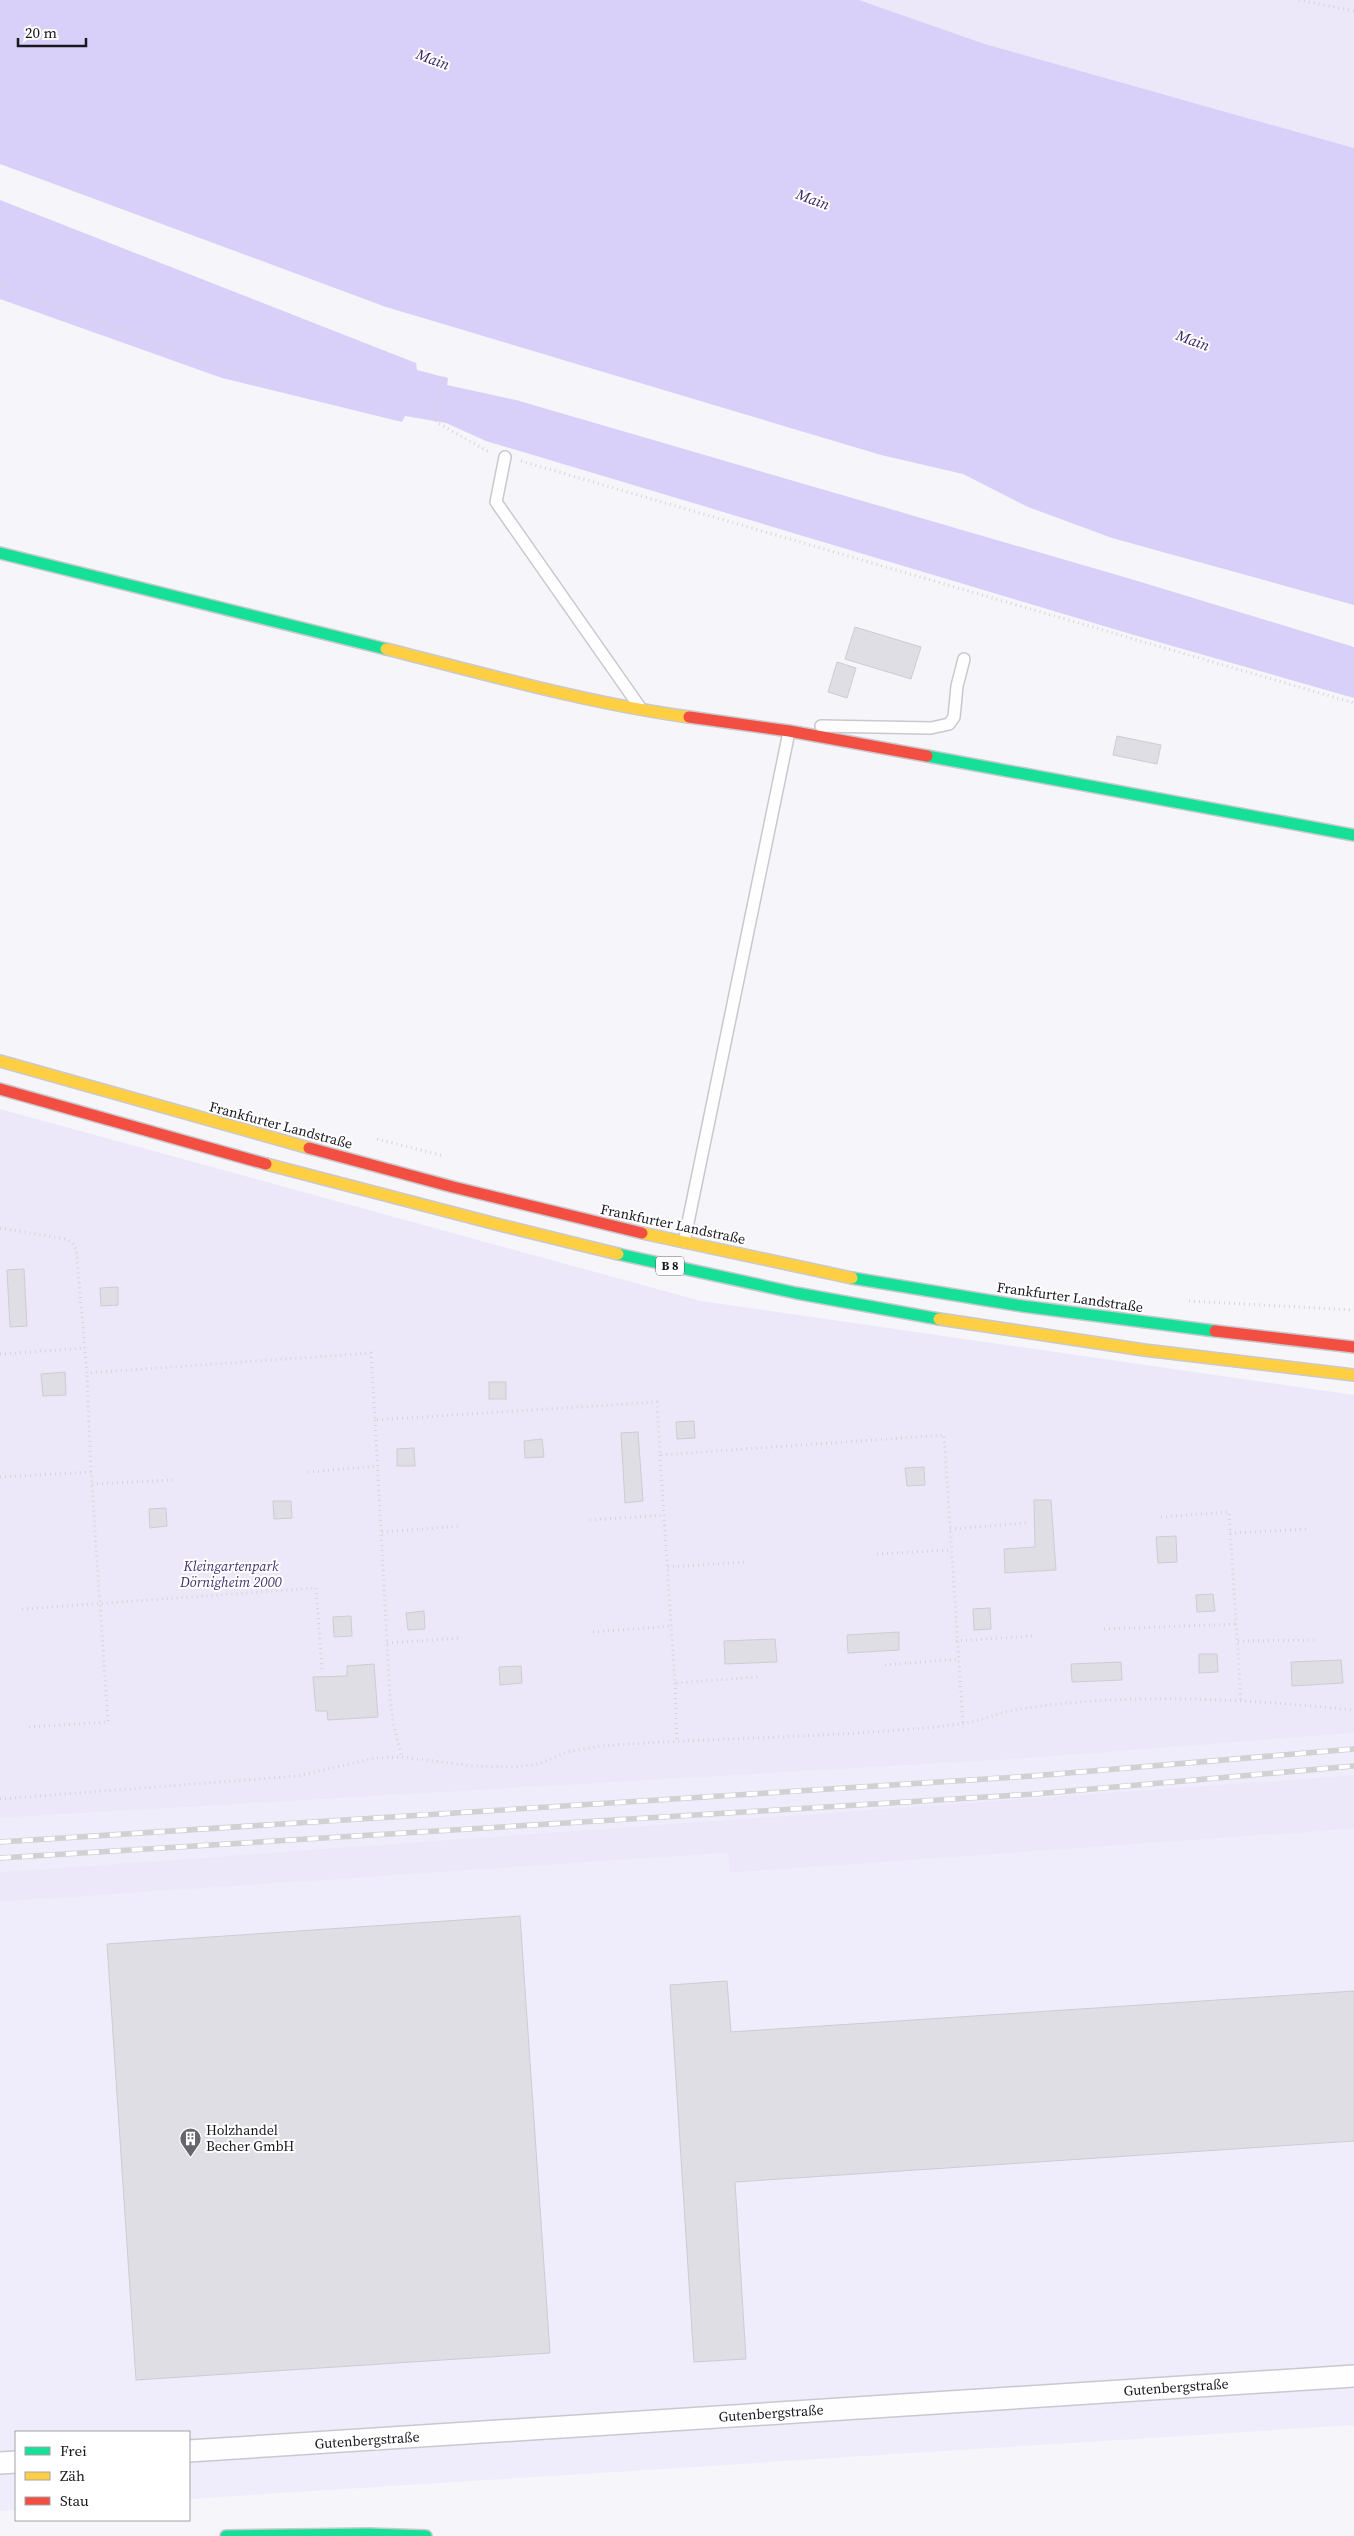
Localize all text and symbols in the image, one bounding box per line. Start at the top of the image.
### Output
scale bar [18,15,85,47]
text: 20 m [25,22,57,43]
water label: Main [412,43,453,75]
water label: Main [792,183,833,215]
water label: Main [1172,324,1213,356]
street label: Frankfurter Landstraße [207,1096,355,1154]
street label: Frankfurter Landstraße [599,1199,747,1249]
road number: B 8 [656,1256,684,1276]
street label: Frankfurter Landstraße [996,1277,1144,1317]
park label: Kleingartenpark Dörnigheim 2000 [179,1556,282,1592]
place label: Holzhandel Becher GmbH [206,2120,294,2156]
building icon: Holzhandel Becher GmbH [178,2126,202,2157]
street label: Gutenbergstraße [1123,2373,1229,2401]
street label: Gutenbergstraße [718,2399,824,2427]
street label: Gutenbergstraße [314,2426,420,2454]
legend [15,2431,190,2521]
text: Frei [60,2440,87,2461]
text: Zäh [60,2465,85,2486]
text: Stau [60,2490,89,2511]

